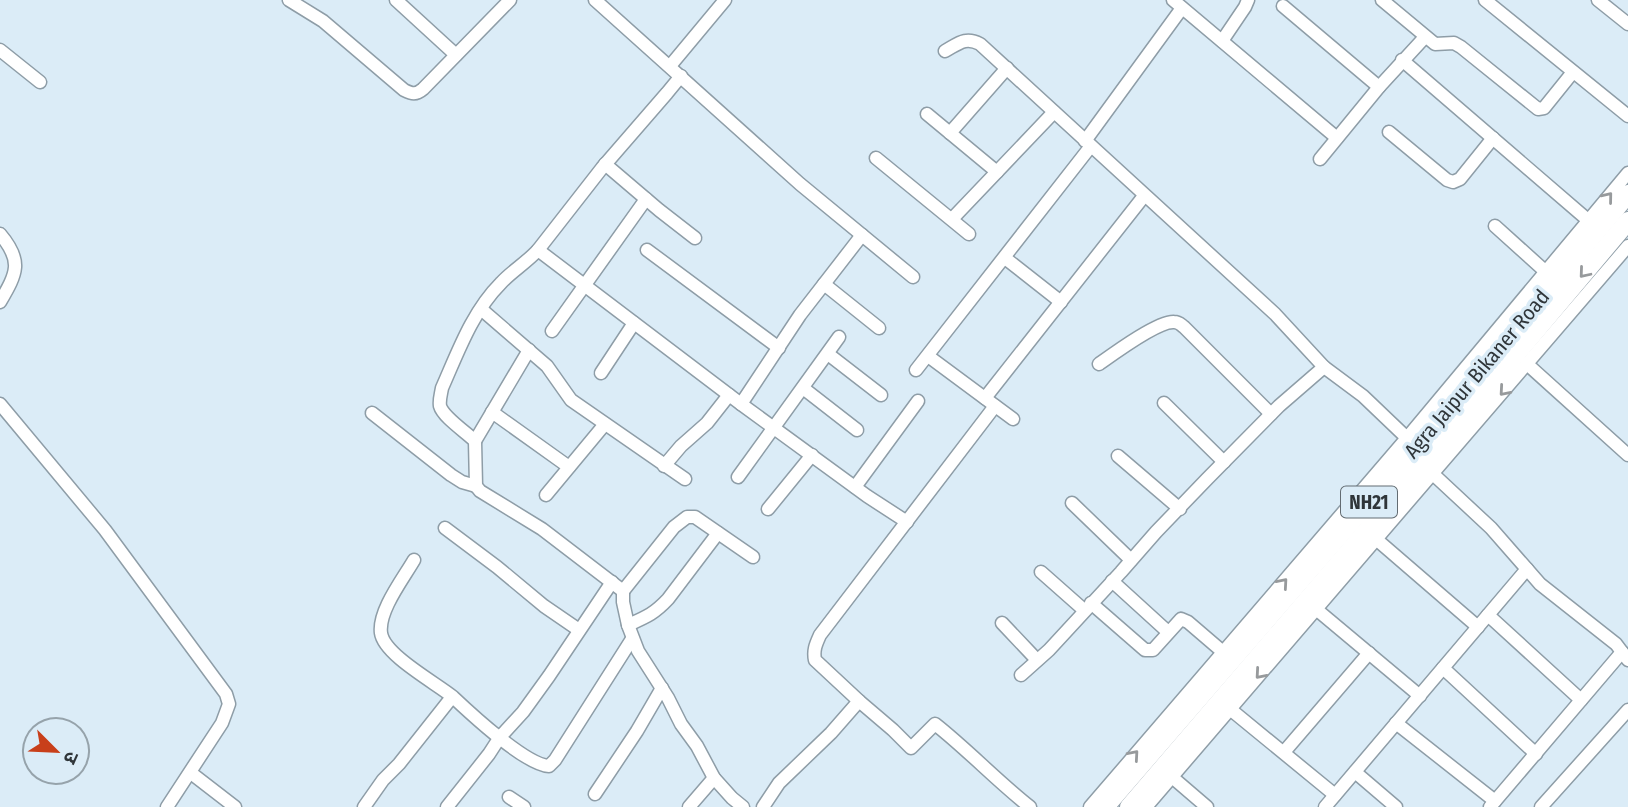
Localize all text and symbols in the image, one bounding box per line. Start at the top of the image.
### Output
one-way arrow [1600,193,1612,206]
one-way arrow [1580,265,1592,278]
street label: Agra Jaipur Bikaner Road [1399,284,1555,464]
one-way arrow [1500,383,1512,396]
road number: NH21 [1341,486,1397,517]
one-way arrow [1275,578,1287,591]
one-way arrow [1256,666,1268,679]
north arrow [21,716,91,786]
text: उ [58,748,84,768]
one-way arrow [1126,751,1139,763]

